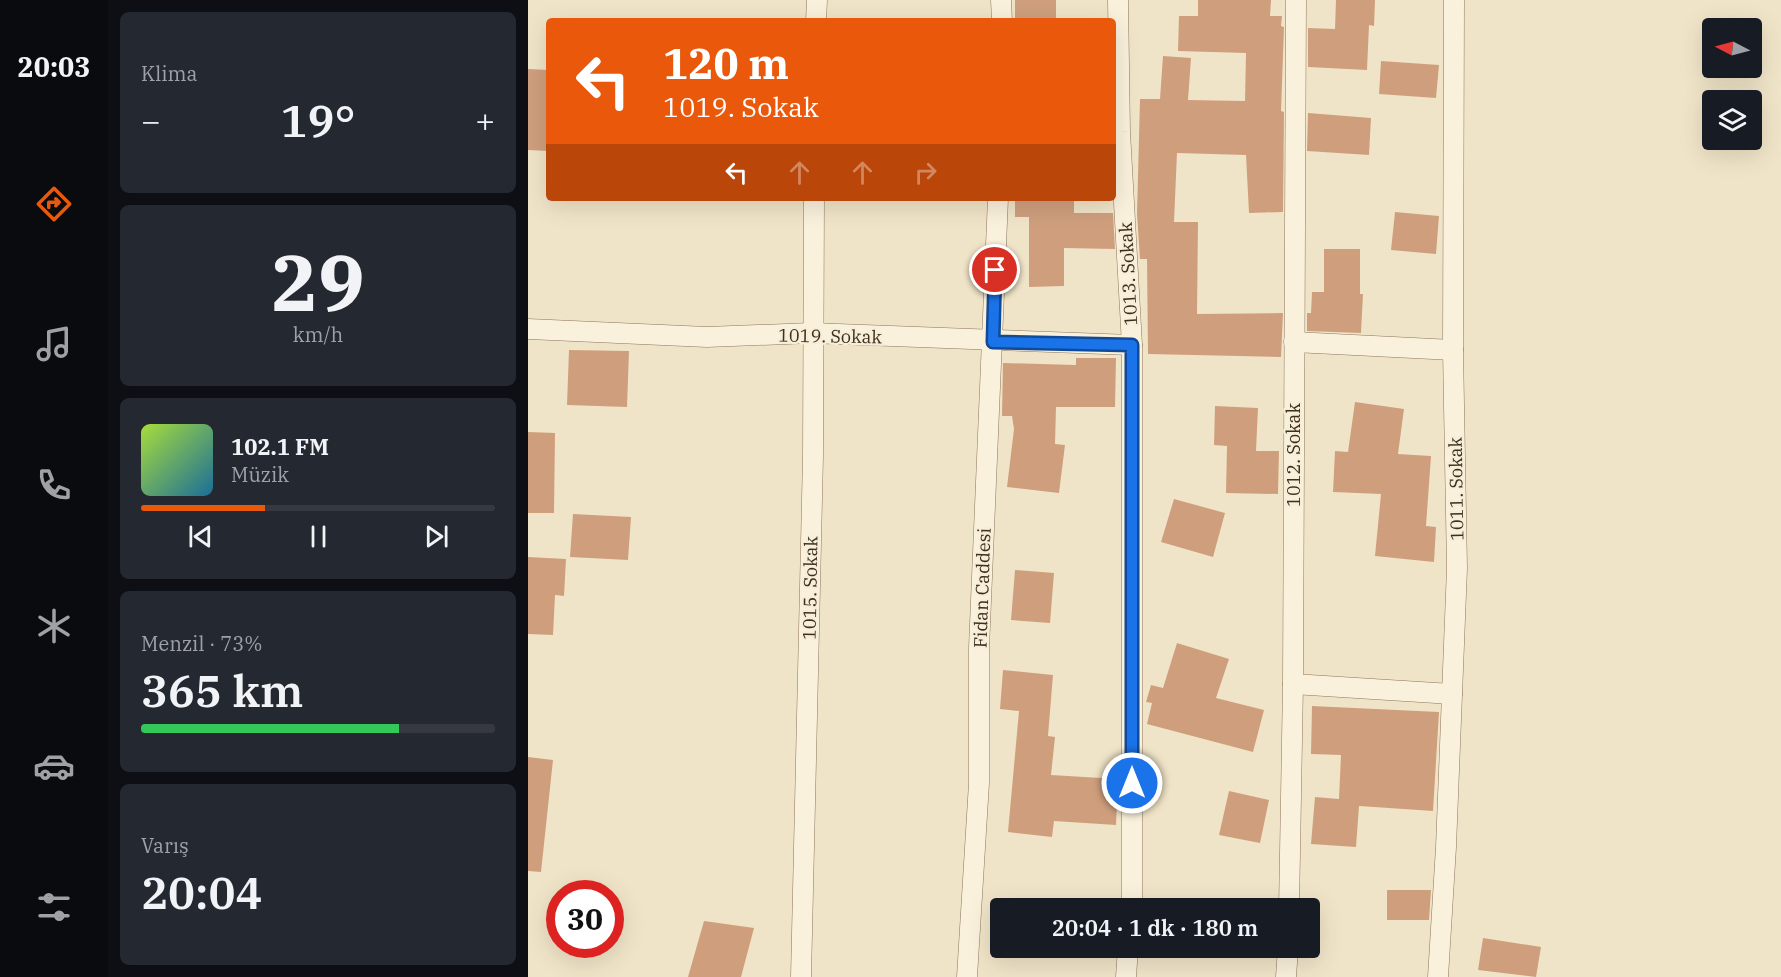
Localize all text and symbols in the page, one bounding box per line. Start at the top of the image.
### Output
north arrow [1702,18,1762,78]
map controls [1702,18,1762,150]
text: 120 m [663,36,789,91]
icon: left [564,42,642,120]
text: 20:03 [18,49,90,84]
text: Klima [141,60,197,87]
text: 1019. Sokak [663,89,819,124]
button: layers [1702,90,1762,150]
text: 19° [280,91,356,149]
text: − [141,99,161,142]
text: + [475,99,495,142]
icon: left [720,156,753,189]
icon: ahead [783,156,816,189]
icon: ahead [846,156,879,189]
icon: right [909,156,942,189]
icon: directions [33,183,75,225]
street label: 1013. Sokak [1114,221,1142,326]
text: 29 [271,231,365,332]
pin [969,244,1020,295]
icon: arrive [978,253,1011,286]
text: km/h [293,321,343,348]
icon: music [33,323,75,365]
street label: 1019. Sokak [778,324,883,348]
street label: 1012. Sokak [1282,403,1305,507]
text: 102.1 FM [231,432,329,461]
street label: 1011. Sokak [1444,436,1468,541]
text: Müzik [231,461,289,488]
icon: phone [33,464,75,506]
icon: previous [184,520,217,553]
icon: pause [302,520,335,553]
icon: next [420,520,453,553]
street label: Fidan Caddesi [968,527,996,648]
street label: 1015. Sokak [798,535,822,640]
icon: climate [33,605,75,647]
text: Menzil · 73% [141,630,262,657]
text: 365 km [141,661,303,719]
icon: car [33,745,75,787]
position arrow [1100,751,1164,815]
text: Varış [141,832,189,859]
text: 20:04 [141,863,262,921]
speed limit sign: 30 [546,880,624,958]
icon: filters [33,886,75,928]
text: 20:04 · 1 dk · 180 m [1052,913,1258,942]

